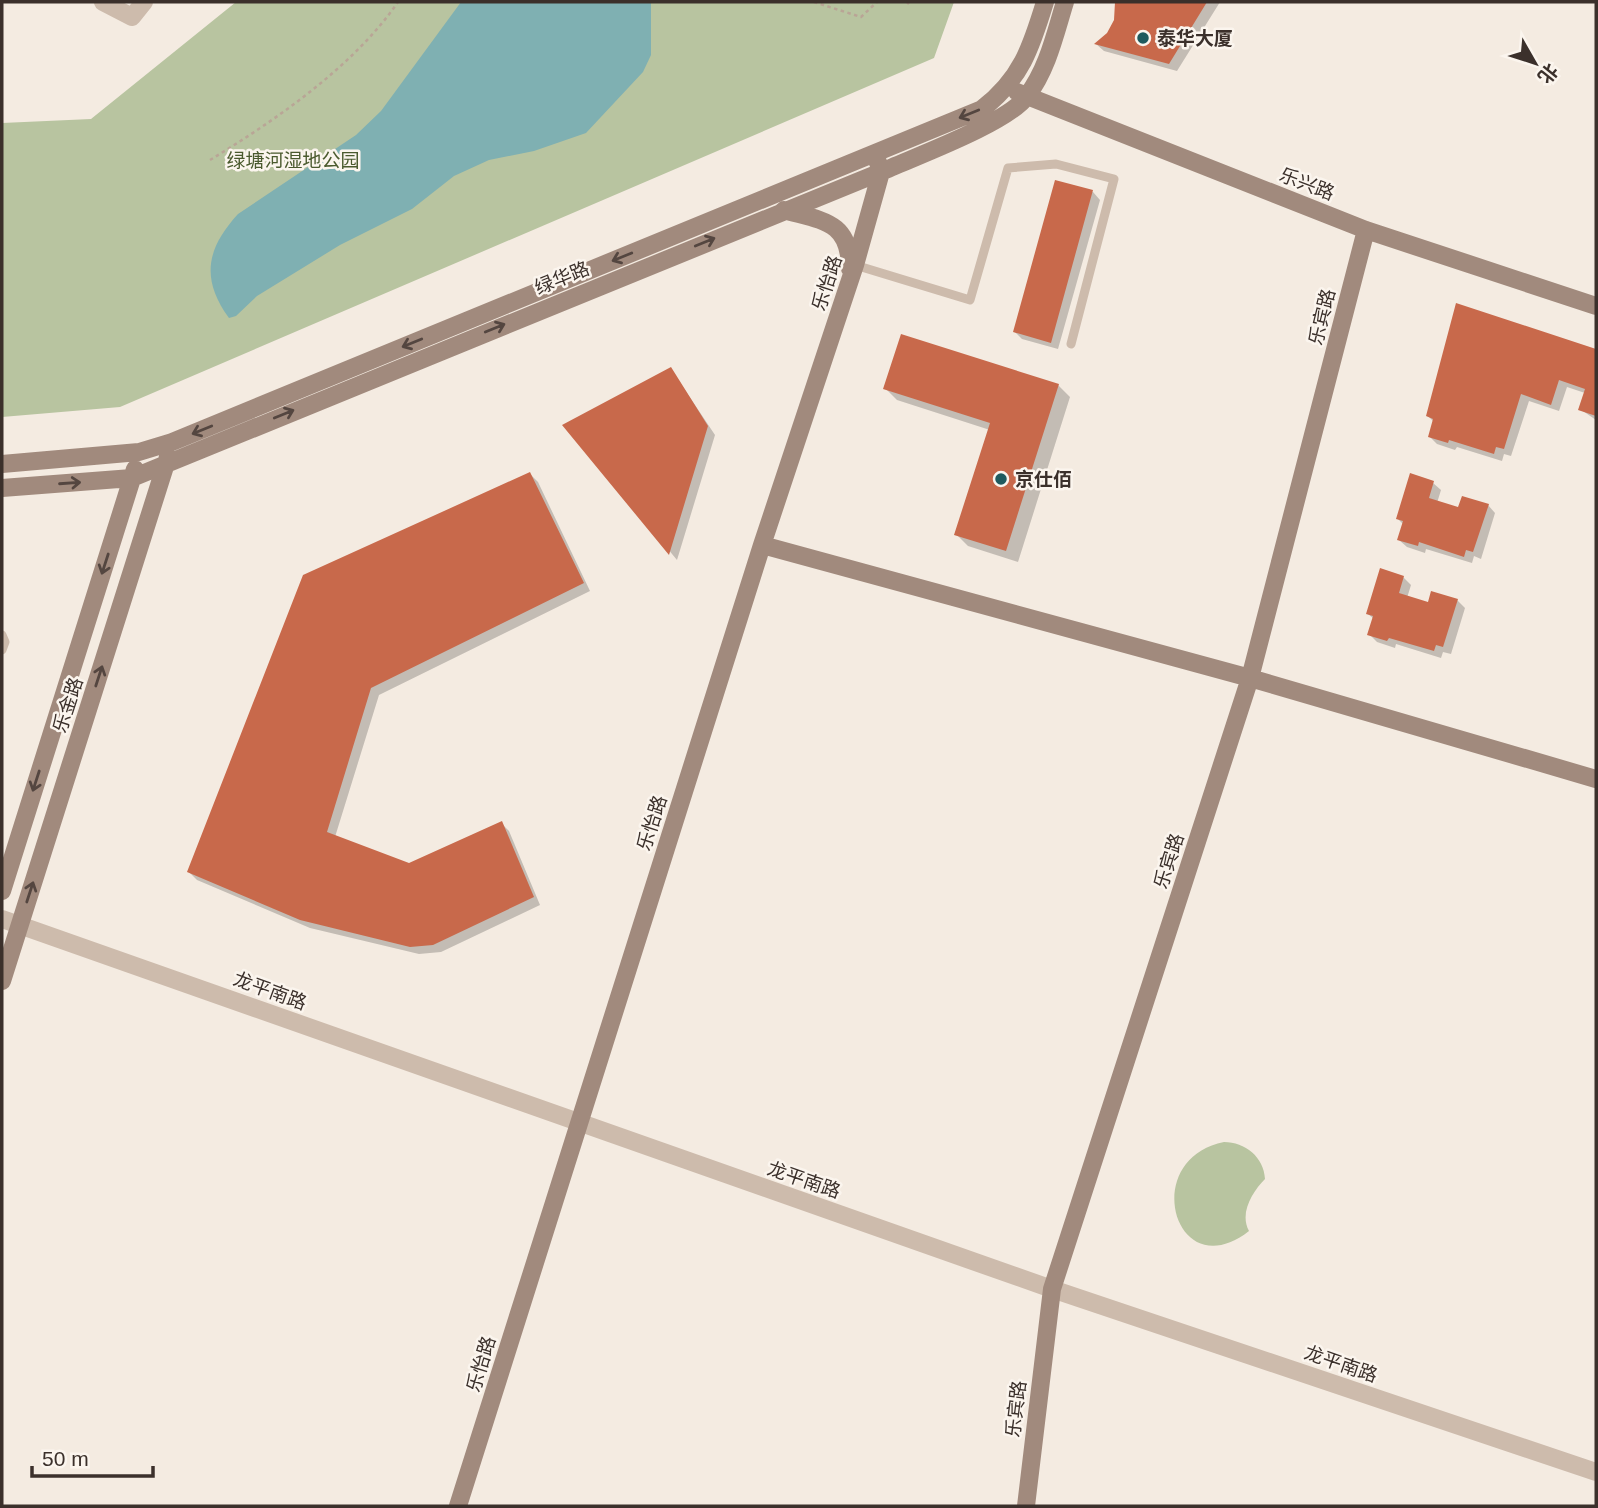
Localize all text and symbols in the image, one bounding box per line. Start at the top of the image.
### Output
place label: 泰华大厦 [1157,28,1233,49]
north arrow [1500,28,1570,98]
marker: 泰华大厦 [1135,30,1151,46]
text: 北 [1534,59,1562,87]
one-way arrow [958,108,980,121]
park label: 绿塘河湿地公园 [226,150,360,171]
street label: 乐兴路 [1277,164,1337,204]
one-way arrow [694,235,716,248]
one-way arrow [612,251,634,264]
street label: 乐怡路 [808,253,846,313]
street label: 绿华路 [532,258,592,298]
street label: 乐宾路 [1305,287,1339,347]
one-way arrow [484,321,505,334]
one-way arrow [402,337,423,350]
one-way arrow [273,407,295,420]
one-way arrow [191,424,213,437]
place label: 京仕佰 [1015,469,1072,490]
marker: 京仕佰 [993,471,1009,487]
one-way arrow [58,476,81,489]
one-way arrow [97,553,110,575]
one-way arrow [94,665,106,687]
street label: 乐金路 [49,675,87,735]
one-way arrow [29,770,42,792]
street label: 乐怡路 [633,793,671,853]
street label: 乐宾路 [1150,831,1188,891]
one-way arrow [25,882,37,904]
street label: 龙平南路 [231,968,309,1014]
street label: 龙平南路 [765,1158,843,1202]
street label: 乐怡路 [463,1334,499,1394]
street label: 龙平南路 [1302,1342,1380,1386]
street label: 乐宾路 [1002,1379,1030,1439]
scale bar [32,1434,152,1478]
text: 50 m [42,1447,89,1470]

